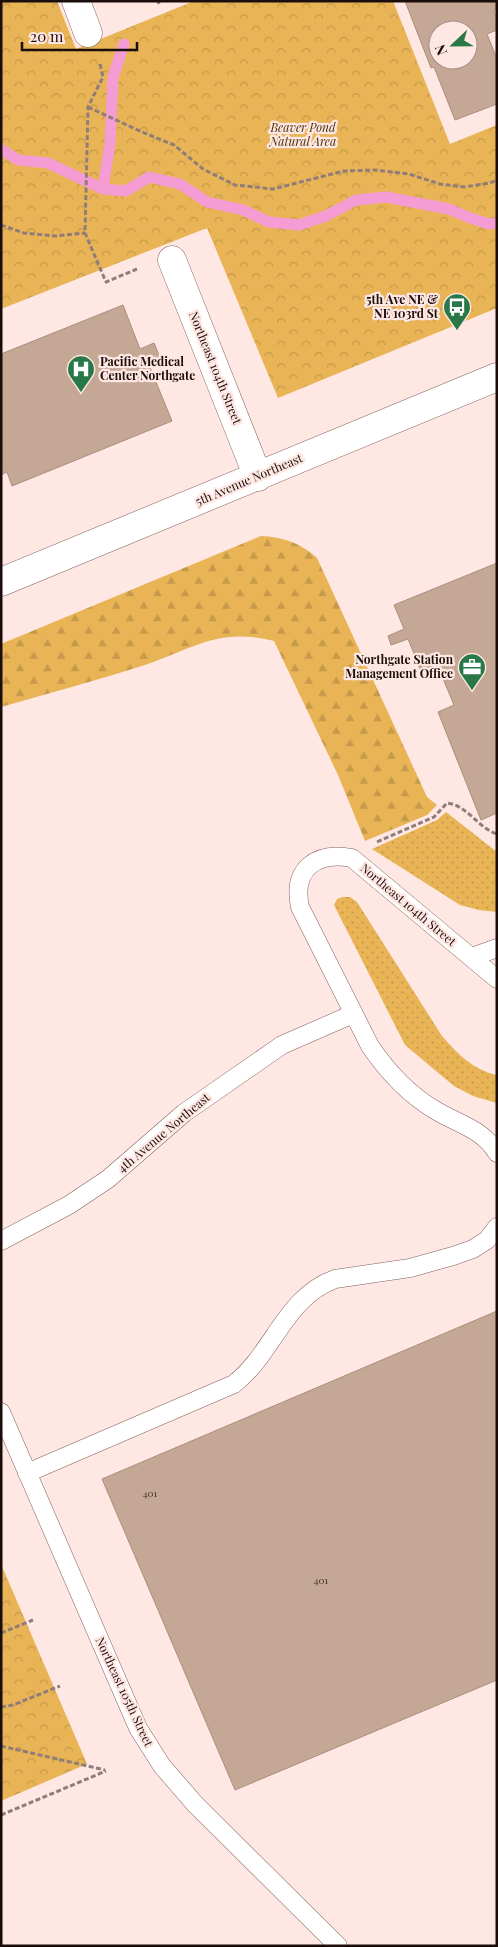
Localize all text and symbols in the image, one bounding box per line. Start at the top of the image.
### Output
scale bar [22,20,138,52]
north arrow [428,20,478,70]
text: 20 m [30,26,64,46]
text: N [430,42,451,58]
park label: Beaver Pond Natural Area [269,119,336,149]
place label: 5th Ave NE & NE 103rd St [366,291,439,321]
bus stop icon: 5th Ave NE & NE 103rd St [442,292,472,331]
street label: Northeast 104th Street [186,309,246,427]
place label: Pacific Medical Center Northgate [100,353,195,383]
hospital icon: Pacific Medical Center Northgate [66,354,96,393]
street label: 5th Avenue Northeast [193,449,305,509]
place label: Northgate Station Management Office [345,651,454,681]
office icon: Northgate Station Management Office [457,652,487,691]
street label: Northeast 104th Street [358,860,460,949]
street label: 4th Avenue Northeast [114,1088,213,1175]
house number: 401 [143,1486,158,1500]
house number: 401 [314,1573,329,1587]
street label: Northeast 105th Street [92,1634,158,1750]

